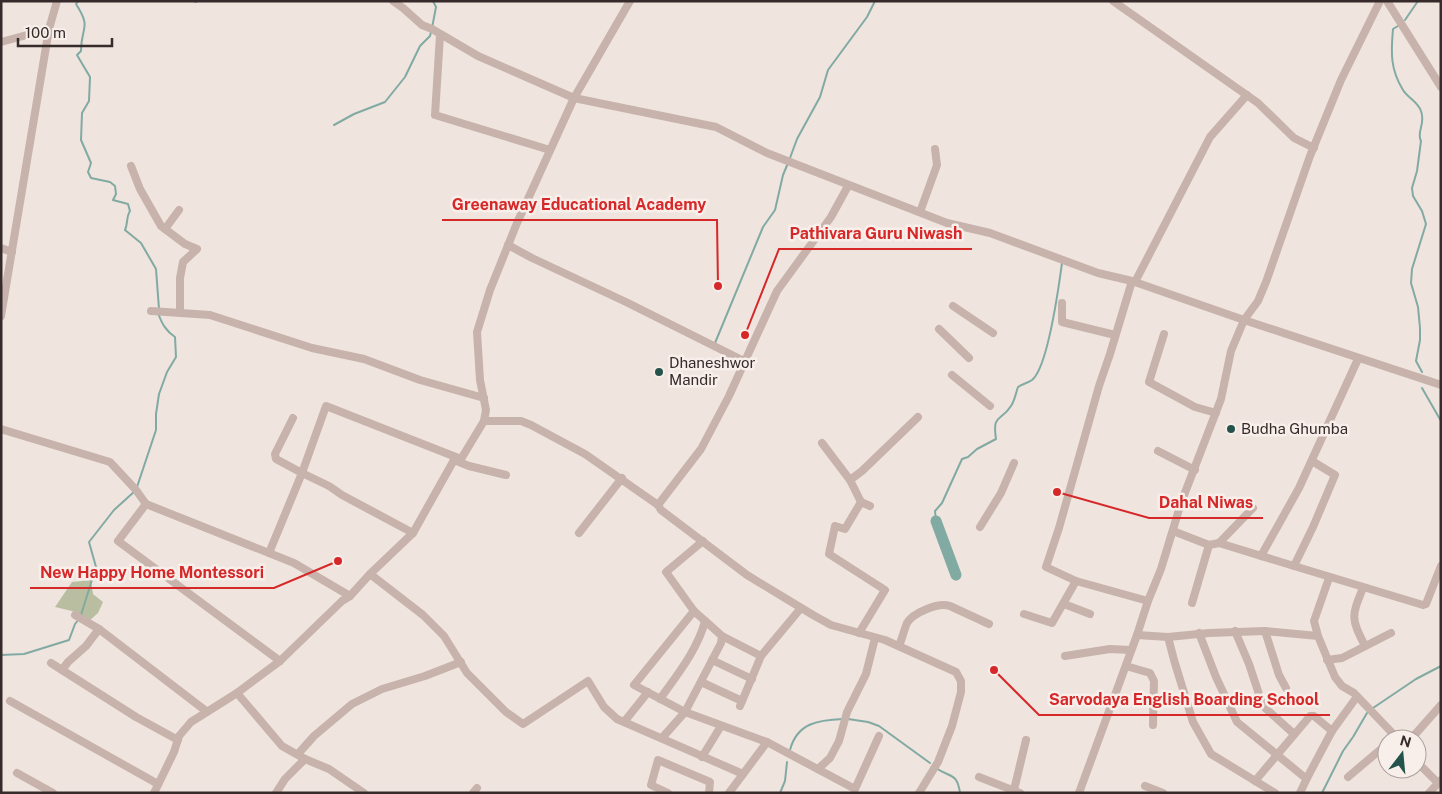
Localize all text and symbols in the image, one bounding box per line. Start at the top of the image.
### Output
scale bar [18,15,111,47]
text: 100 m [25,24,66,41]
callout: Greenaway Educational Academy [442,189,717,220]
text: Greenaway Educational Academy [452,195,706,214]
callout: Pathivara Guru Niwash [779,218,972,249]
text: Pathivara Guru Niwash [789,224,963,243]
place label: Dhaneshwor Mandir [669,354,755,388]
marker: Dhaneshwor Mandir [653,366,665,378]
place label: Budha Ghumba [1241,420,1348,437]
marker: Budha Ghumba [1225,423,1237,435]
callout: Dahal Niwas [1149,487,1263,518]
text: Dahal Niwas [1159,493,1253,512]
callout: New Happy Home Montessori [30,557,274,588]
text: New Happy Home Montessori [40,563,264,582]
callout: Sarvodaya English Boarding School [1039,684,1330,715]
text: Sarvodaya English Boarding School [1049,690,1319,709]
north arrow [1377,729,1427,779]
text: N [1398,732,1413,751]

